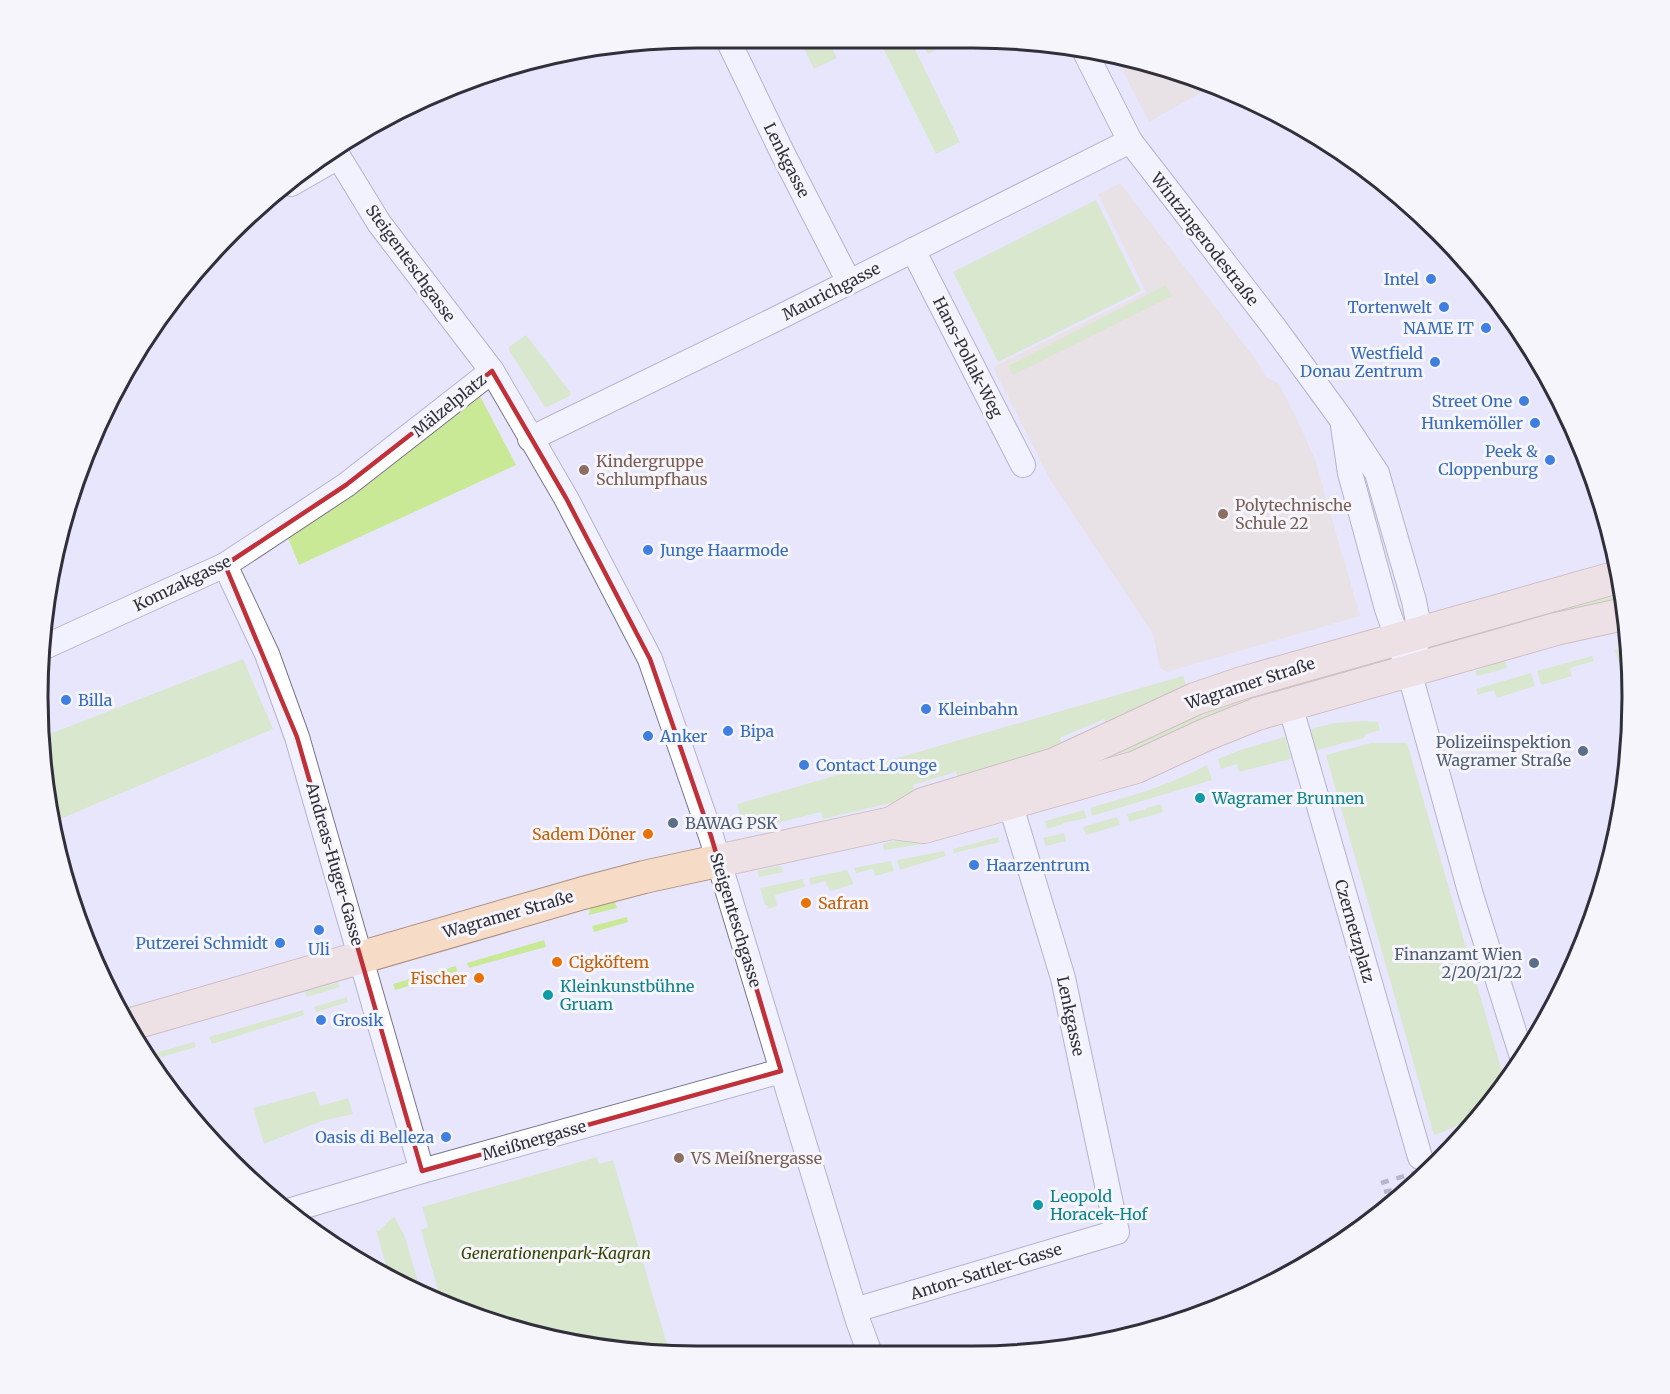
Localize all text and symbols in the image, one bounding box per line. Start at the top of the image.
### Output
street label: Lenkgasse [760,119,814,201]
street label: Wintzingerodestraße [1146,168,1263,310]
street label: Steigenteschgasse [362,201,460,325]
street label: Maurichgasse [779,258,883,324]
place label: Intel [1384,269,1419,289]
marker: Intel [1424,272,1438,286]
street label: Hans-Pollak-Weg [929,293,1007,421]
place label: Tortenwelt [1348,297,1433,317]
marker: Tortenwelt [1437,300,1451,314]
place label: NAME IT [1403,318,1474,338]
marker: NAME IT [1479,321,1493,335]
place label: Westfield Donau Zentrum [1300,343,1423,381]
marker: Westfield Donau Zentrum [1428,355,1442,369]
street label: Mälzelplatz [408,369,490,441]
place label: Street One [1432,391,1512,411]
marker: Street One [1517,394,1531,408]
place label: Hunkemöller [1421,413,1523,433]
marker: Hunkemöller [1528,416,1542,430]
place label: Peek & Cloppenburg [1438,441,1538,479]
place label: Kindergruppe Schlumpfhaus [596,451,708,489]
marker: Peek & Cloppenburg [1543,453,1557,467]
marker: Kindergruppe Schlumpfhaus [577,463,591,477]
place label: Polytechnische Schule 22 [1235,495,1352,533]
marker: Polytechnische Schule 22 [1216,507,1230,521]
place label: Junge Haarmode [659,540,788,560]
marker: Junge Haarmode [641,543,655,557]
street label: Komzakgasse [130,551,234,615]
street label: Wagramer Straße [1182,653,1317,714]
place label: Billa [78,690,113,710]
marker: Billa [59,693,73,707]
place label: Kleinbahn [938,699,1018,719]
marker: Kleinbahn [919,702,933,716]
place label: Bipa [740,721,775,741]
marker: Bipa [721,724,735,738]
place label: Anker [659,726,707,746]
marker: Anker [641,729,655,743]
place label: Polizeiinspektion Wagramer Straße [1435,732,1571,770]
marker: Polizeiinspektion Wagramer Straße [1576,744,1590,758]
place label: Contact Lounge [816,755,937,775]
marker: Contact Lounge [797,758,811,772]
street label: Andreas-Huger-Gasse [302,779,368,948]
place label: Wagramer Brunnen [1211,788,1365,808]
marker: Wagramer Brunnen [1193,791,1207,805]
place label: BAWAG PSK [685,813,778,833]
marker: BAWAG PSK [666,816,680,830]
place label: Sadem Döner [532,824,636,844]
marker: Sadem Döner [641,827,655,841]
street label: Steigenteschgasse [706,850,766,990]
place label: Haarzentrum [986,855,1090,875]
marker: Haarzentrum [967,858,981,872]
street label: Czernetzplatz [1331,877,1379,985]
street label: Wagramer Straße [440,886,576,942]
place label: Safran [818,893,869,913]
marker: Safran [799,896,813,910]
marker: Uli [312,923,326,937]
place label: Putzerei Schmidt [135,933,269,953]
marker: Putzerei Schmidt [273,936,287,950]
place label: Uli [308,939,330,959]
place label: Finanzamt Wien 2/20/21/22 [1394,944,1522,982]
place label: Cigköftem [569,952,649,972]
marker: Cigköftem [550,955,564,969]
marker: Finanzamt Wien 2/20/21/22 [1527,956,1541,970]
place label: Fischer [410,968,467,988]
marker: Fischer [472,971,486,985]
street label: Lenkgasse [1053,974,1089,1058]
place label: Kleinkunstbühne Gruam [560,976,694,1014]
marker: Kleinkunstbühne Gruam [541,988,555,1002]
place label: Grosik [333,1010,384,1030]
marker: Grosik [314,1013,328,1027]
street label: Meißnergasse [480,1116,588,1164]
place label: Oasis di Belleza [315,1127,434,1147]
marker: Oasis di Belleza [439,1130,453,1144]
place label: VS Meißnergasse [690,1148,822,1168]
marker: VS Meißnergasse [672,1151,686,1165]
place label: Leopold Horacek-Hof [1050,1186,1148,1224]
marker: Leopold Horacek-Hof [1031,1198,1045,1212]
street label: Anton-Sattler-Gasse [907,1238,1064,1304]
park label: Generationenpark-Kagran [461,1243,651,1263]

